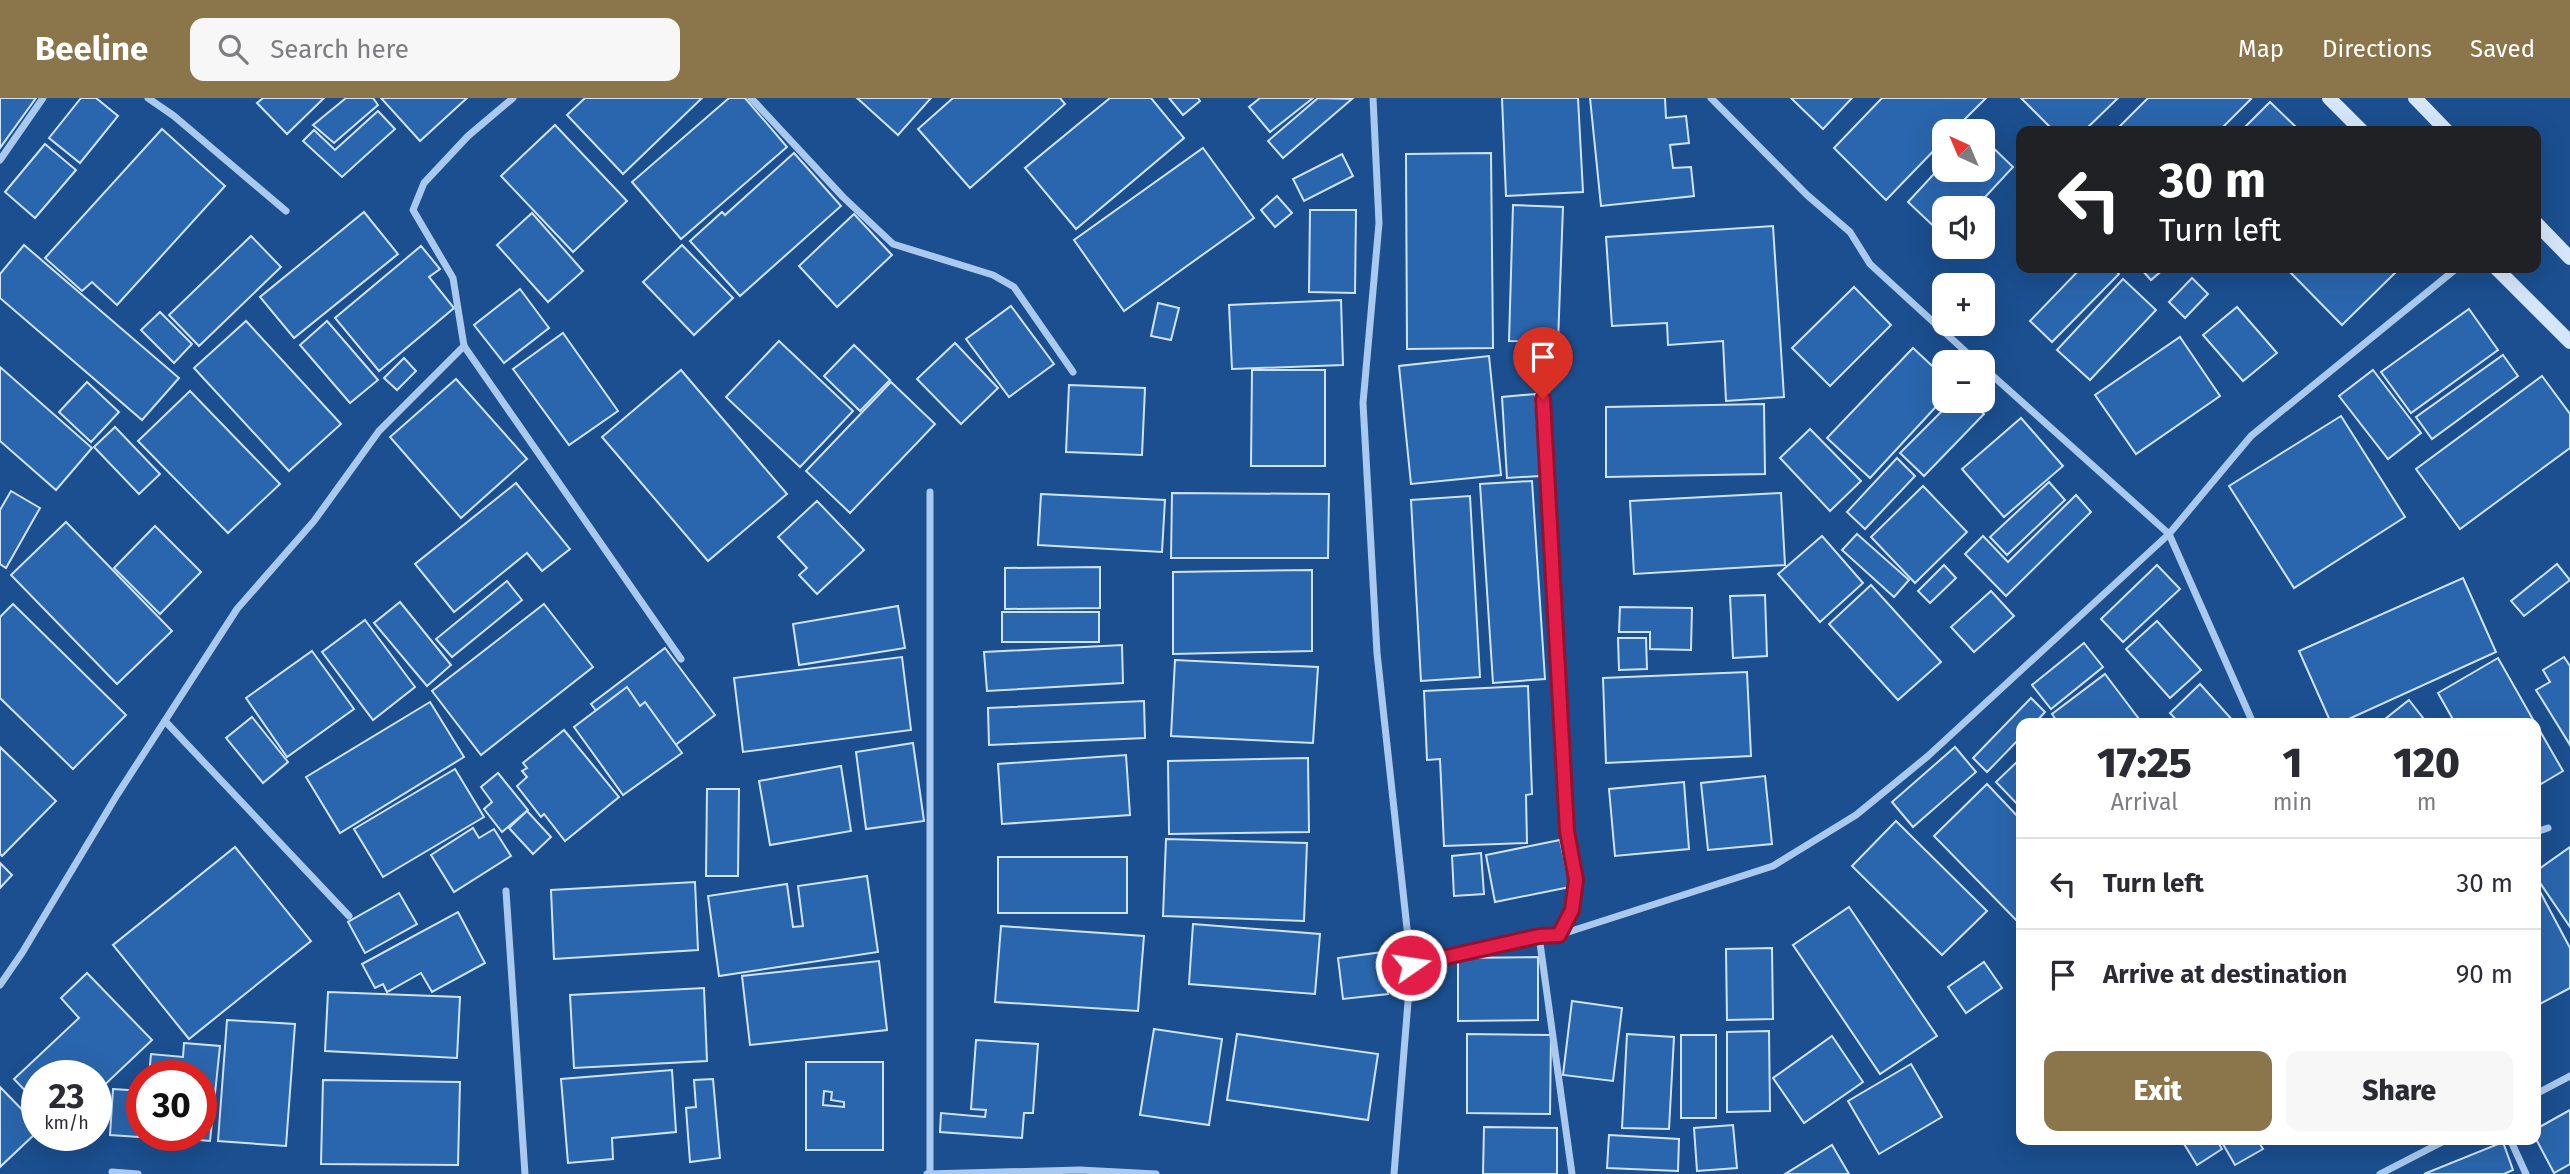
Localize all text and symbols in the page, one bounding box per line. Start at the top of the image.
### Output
search box [190,18,680,81]
text: Beeline [35,29,148,69]
icon: search [214,30,252,68]
text: Search here [270,34,409,65]
text: Map [2238,35,2284,63]
text: Directions [2322,35,2432,63]
text: Saved [2470,35,2535,63]
north arrow [1932,119,1995,182]
map controls [1932,119,1995,413]
text: 30 m [2159,151,2266,210]
icon: left [2044,154,2135,245]
button: sound [1932,196,1995,259]
text: Turn left [2159,211,2281,249]
button: + [1932,273,1995,336]
pin [1513,327,1573,399]
icon: arrive [1524,338,1562,376]
button: − [1932,350,1995,413]
text: 17:25 [2097,738,2192,788]
text: 1 [2283,738,2302,788]
text: 120 [2393,738,2460,788]
text: Arrival [2111,788,2178,816]
text: min [2273,788,2312,816]
text: m [2417,788,2437,816]
icon: left [2044,865,2082,903]
text: Turn left [2103,868,2204,899]
text: 30 m [2456,868,2513,899]
position arrow [1374,928,1448,1002]
icon: arrive [2044,956,2082,994]
text: Arrive at destination [2103,959,2347,990]
text: 90 m [2456,959,2513,990]
button: Exit [2044,1051,2272,1131]
button: Share [2286,1051,2513,1131]
speed limit sign: 30 [126,1060,217,1151]
text: 23 [48,1075,85,1117]
text: km/h [44,1112,89,1134]

